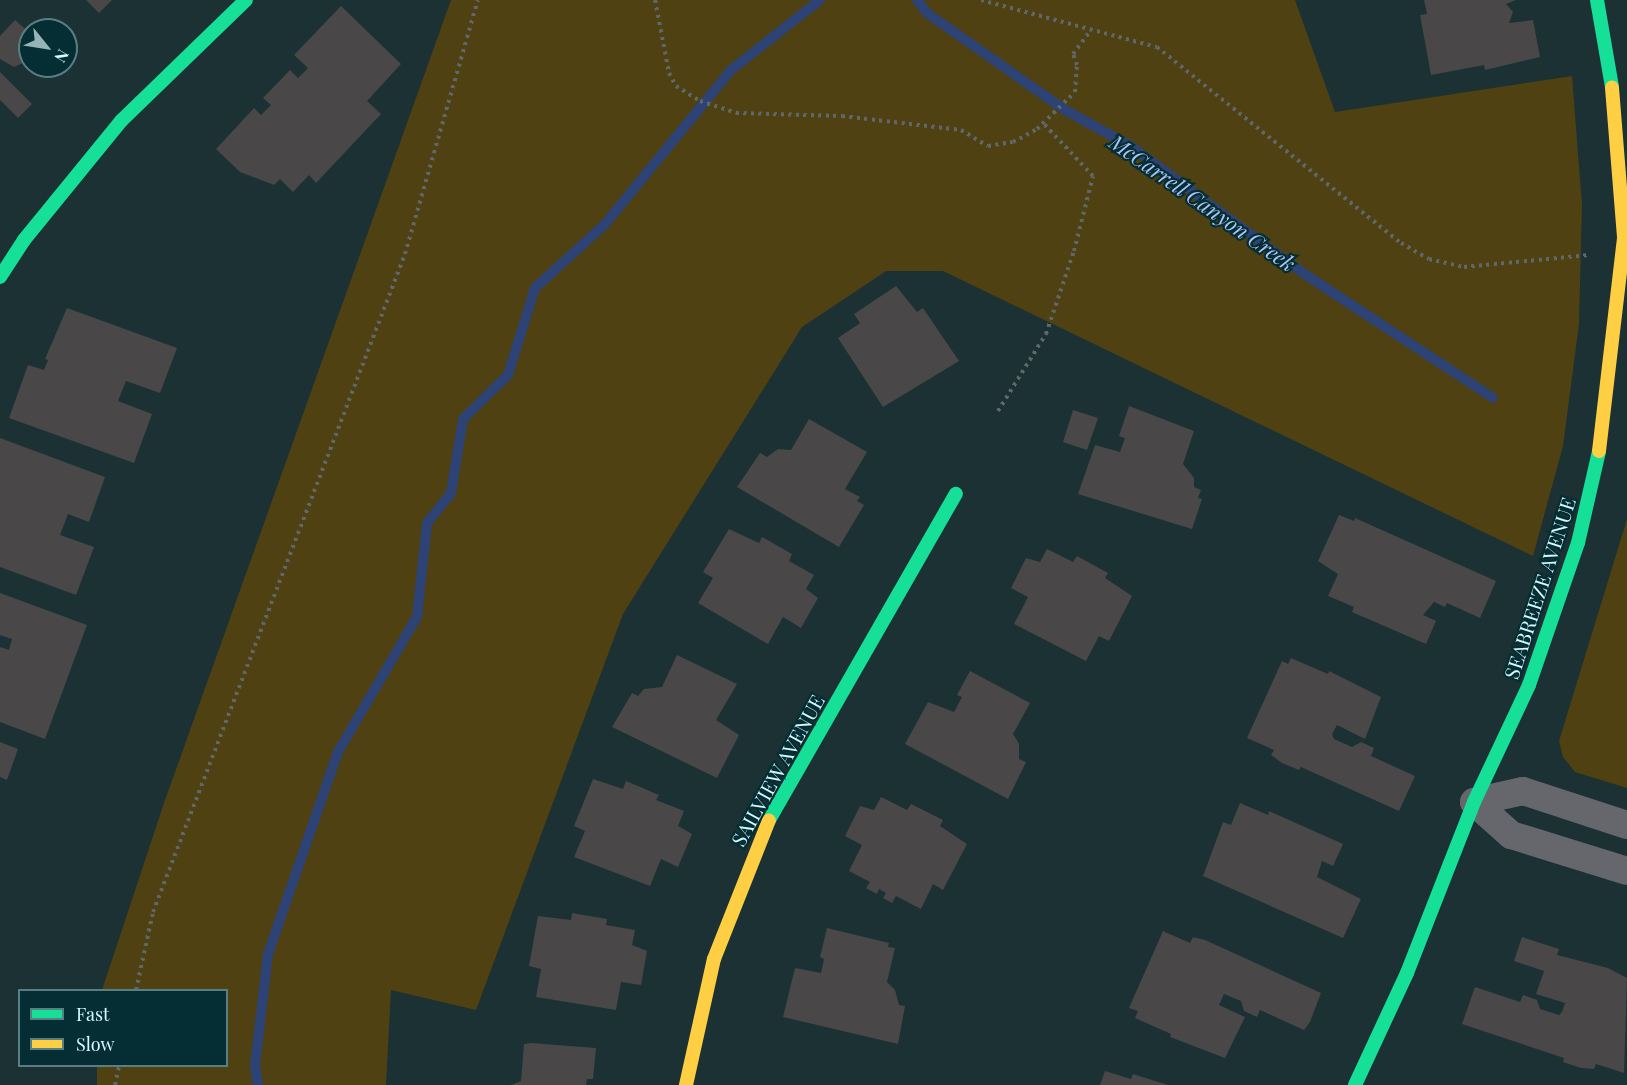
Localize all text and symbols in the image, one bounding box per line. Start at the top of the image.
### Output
north arrow [18,18,78,78]
text: N [50,46,74,67]
water label: McCarrell Canyon Creek [1105,128,1301,276]
street label: SEABREEZE AVENUE [1498,494,1580,682]
street label: SAILVIEW AVENUE [725,689,829,851]
legend [18,989,228,1067]
text: Fast [76,1002,109,1026]
text: Slow [76,1032,114,1056]

